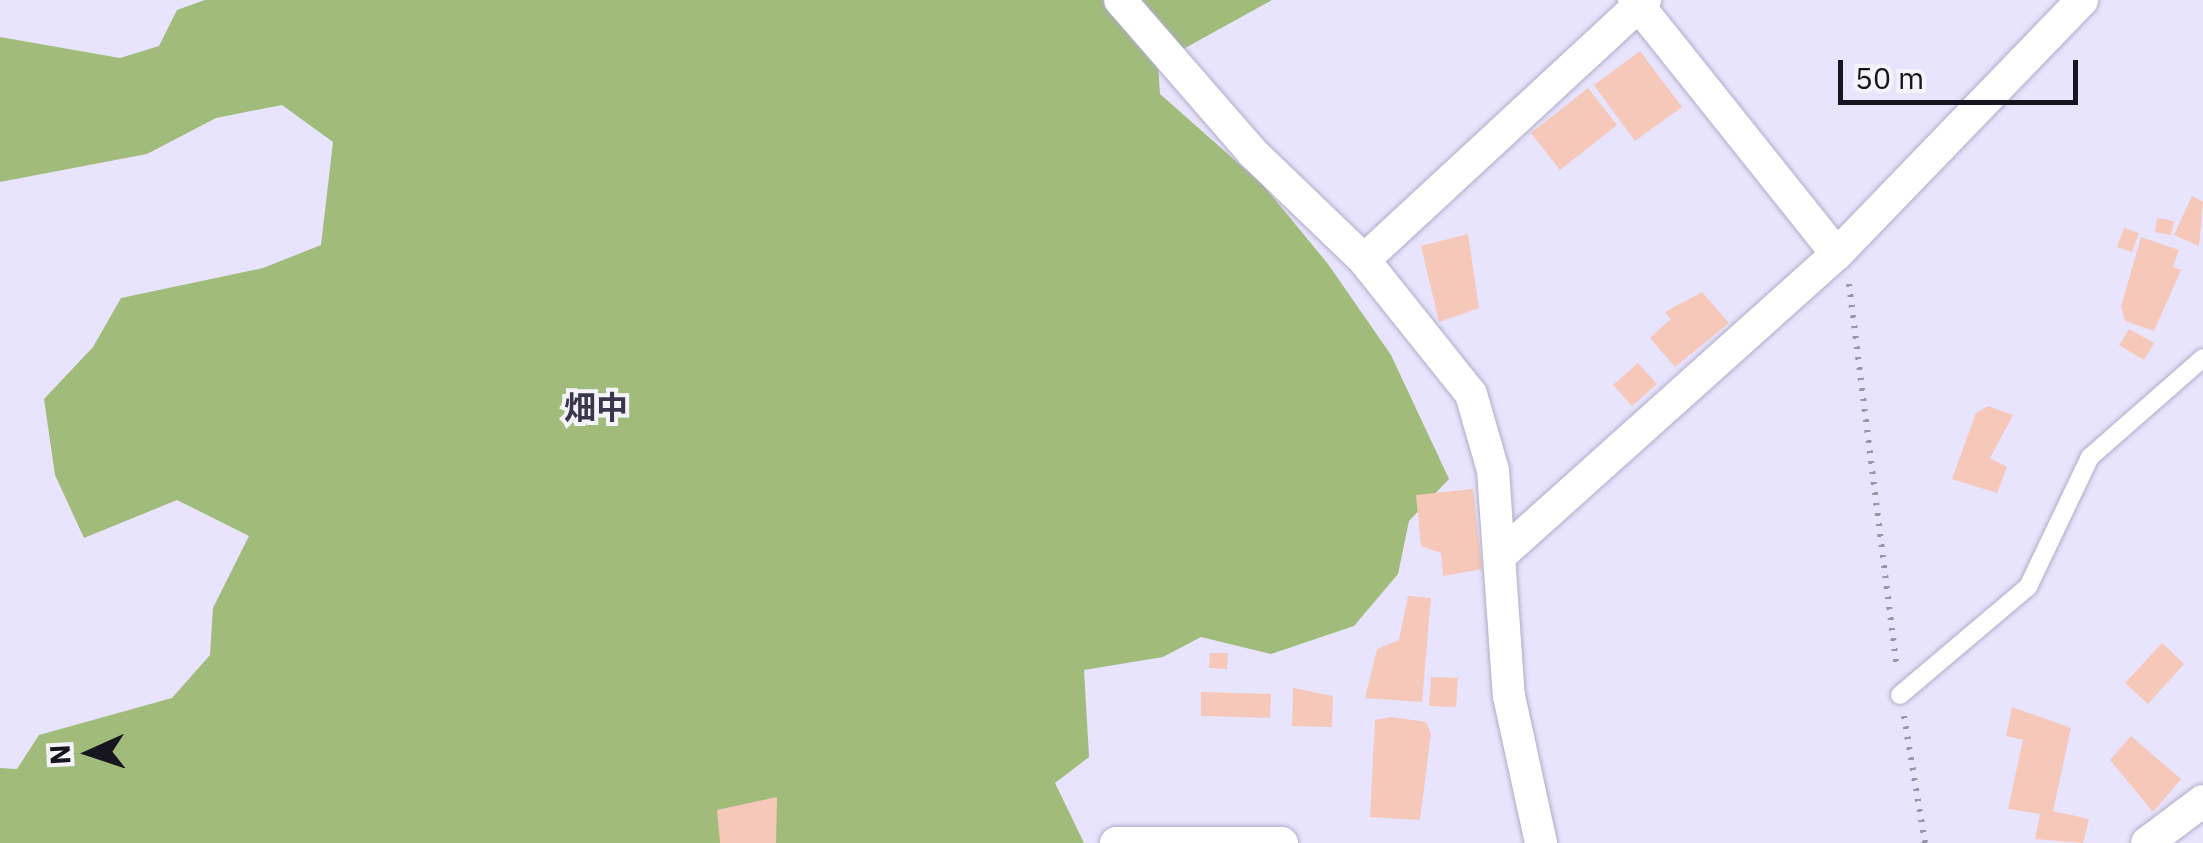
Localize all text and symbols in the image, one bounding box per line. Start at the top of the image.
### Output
scale bar [1843,40,2083,102]
text: 50 m [1855,58,1924,97]
district label: 畑中 [564,388,628,426]
north arrow [40,703,140,803]
text: N [41,744,79,766]

